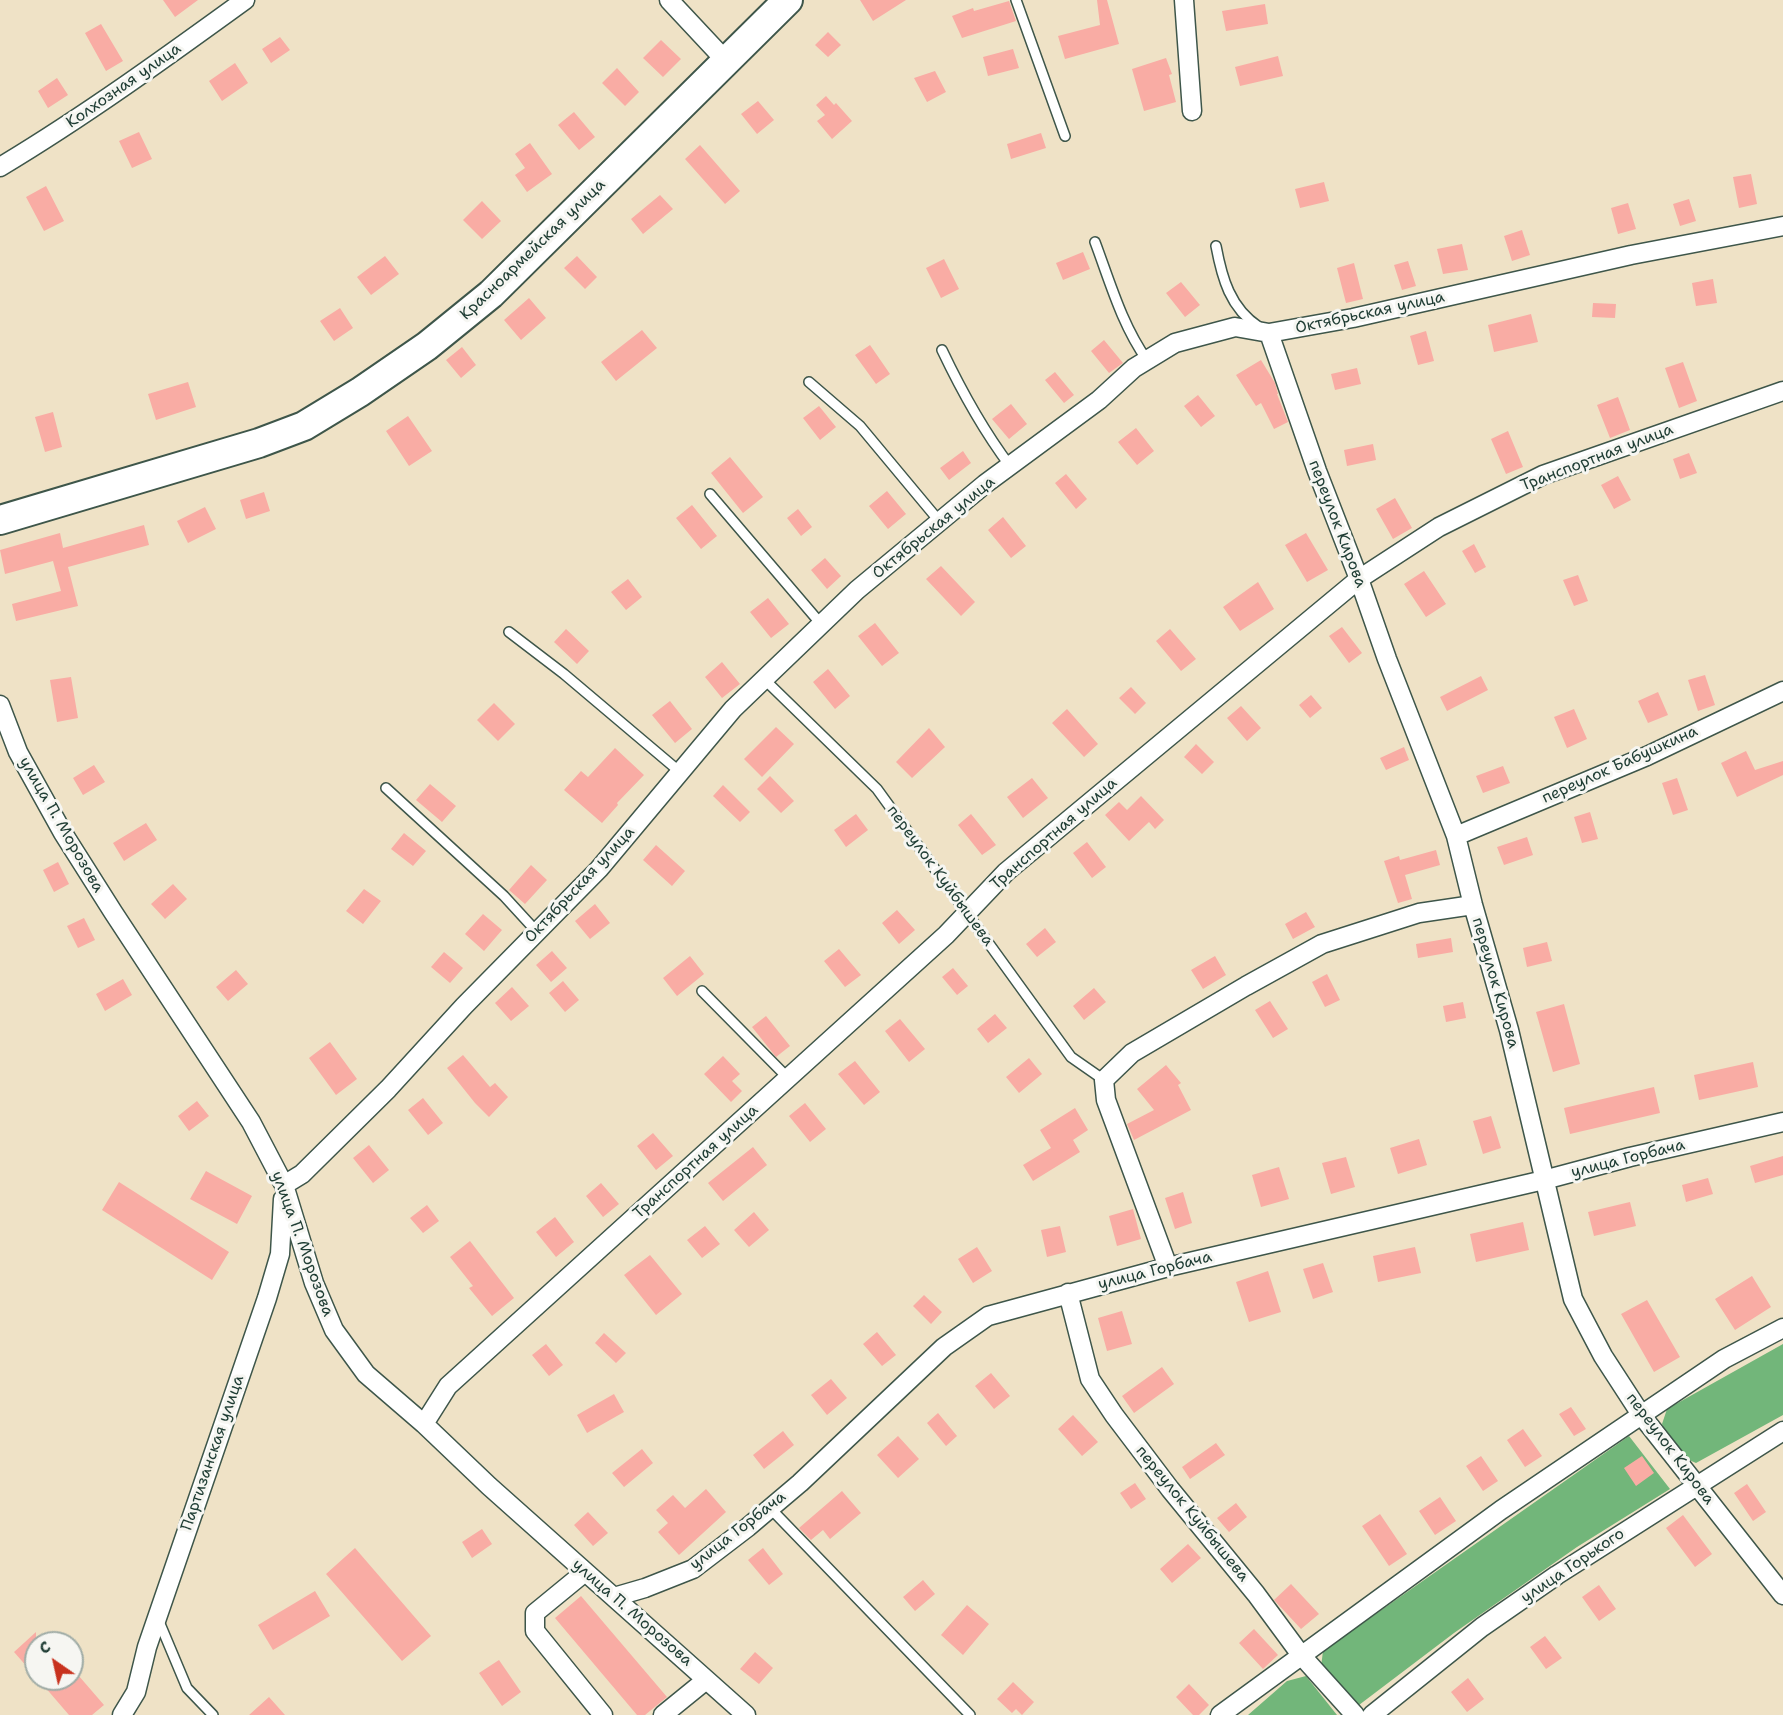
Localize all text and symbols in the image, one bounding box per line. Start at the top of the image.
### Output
street label: Колхозная улица [63,39,185,133]
street label: Красноармейская улица [456,176,610,324]
street label: Октябрьская улица [1294,288,1446,338]
street label: Транспортная улица [1518,420,1676,496]
street label: переулок Кирова [1304,458,1370,590]
street label: Октябрьская улица [869,473,999,583]
street label: переулок Бабушкина [1539,722,1701,808]
street label: улица П. Морозова [14,754,108,896]
street label: Транспортная улица [987,774,1121,894]
street label: переулок Куйбышева [882,802,998,950]
street label: Октябрьская улица [521,823,639,947]
street label: переулок Кирова [1467,916,1523,1050]
street label: Транспортная улица [630,1101,762,1223]
street label: улица Горбача [1569,1136,1687,1182]
street label: улица П. Морозова [267,1169,337,1319]
street label: улица Горбача [1096,1248,1214,1294]
street label: Партизанская улица [177,1373,249,1533]
street label: переулок Кирова [1622,1389,1718,1509]
street label: переулок Куйбышева [1131,1442,1253,1586]
street label: улица Горбача [686,1488,790,1574]
street label: улица Горького [1518,1524,1628,1608]
street label: улица П. Морозова [568,1555,696,1671]
north arrow [24,1631,84,1691]
text: С [35,1636,55,1659]

